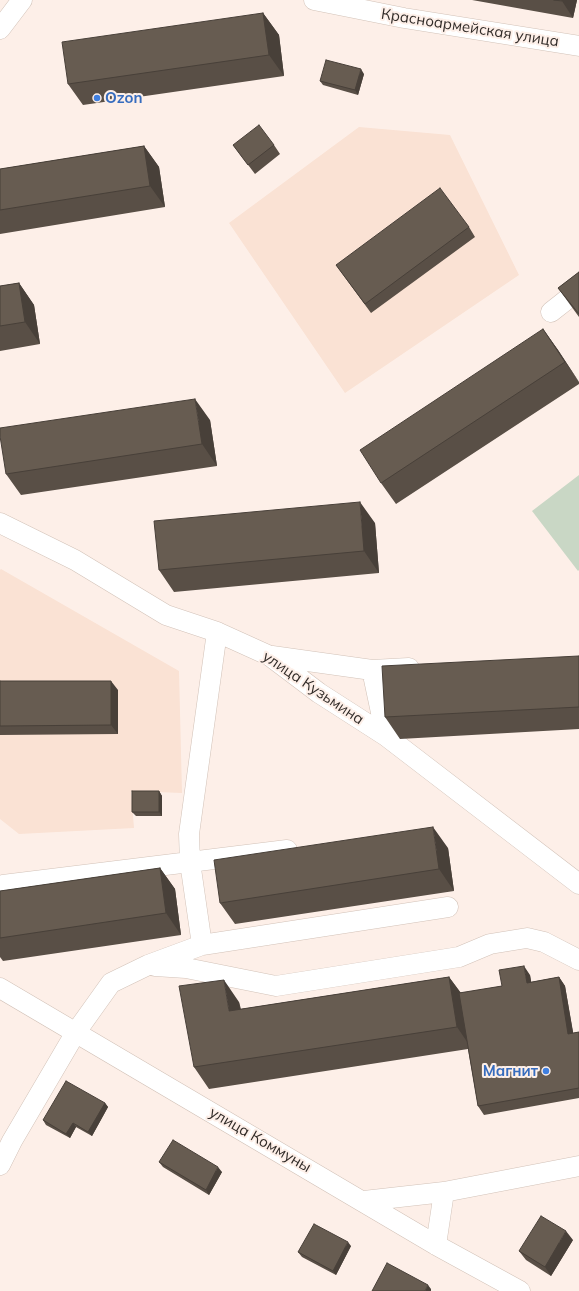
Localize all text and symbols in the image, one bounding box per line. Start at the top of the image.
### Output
street label: Красноармейская улица [380,5,560,51]
place label: Ozon [105,89,142,107]
marker: Ozon [92,93,102,103]
street label: улица Кузьмина [259,647,367,729]
place label: Магнит [483,1062,538,1080]
marker: Магнит [541,1066,551,1076]
street label: улица Коммуны [206,1104,314,1176]

